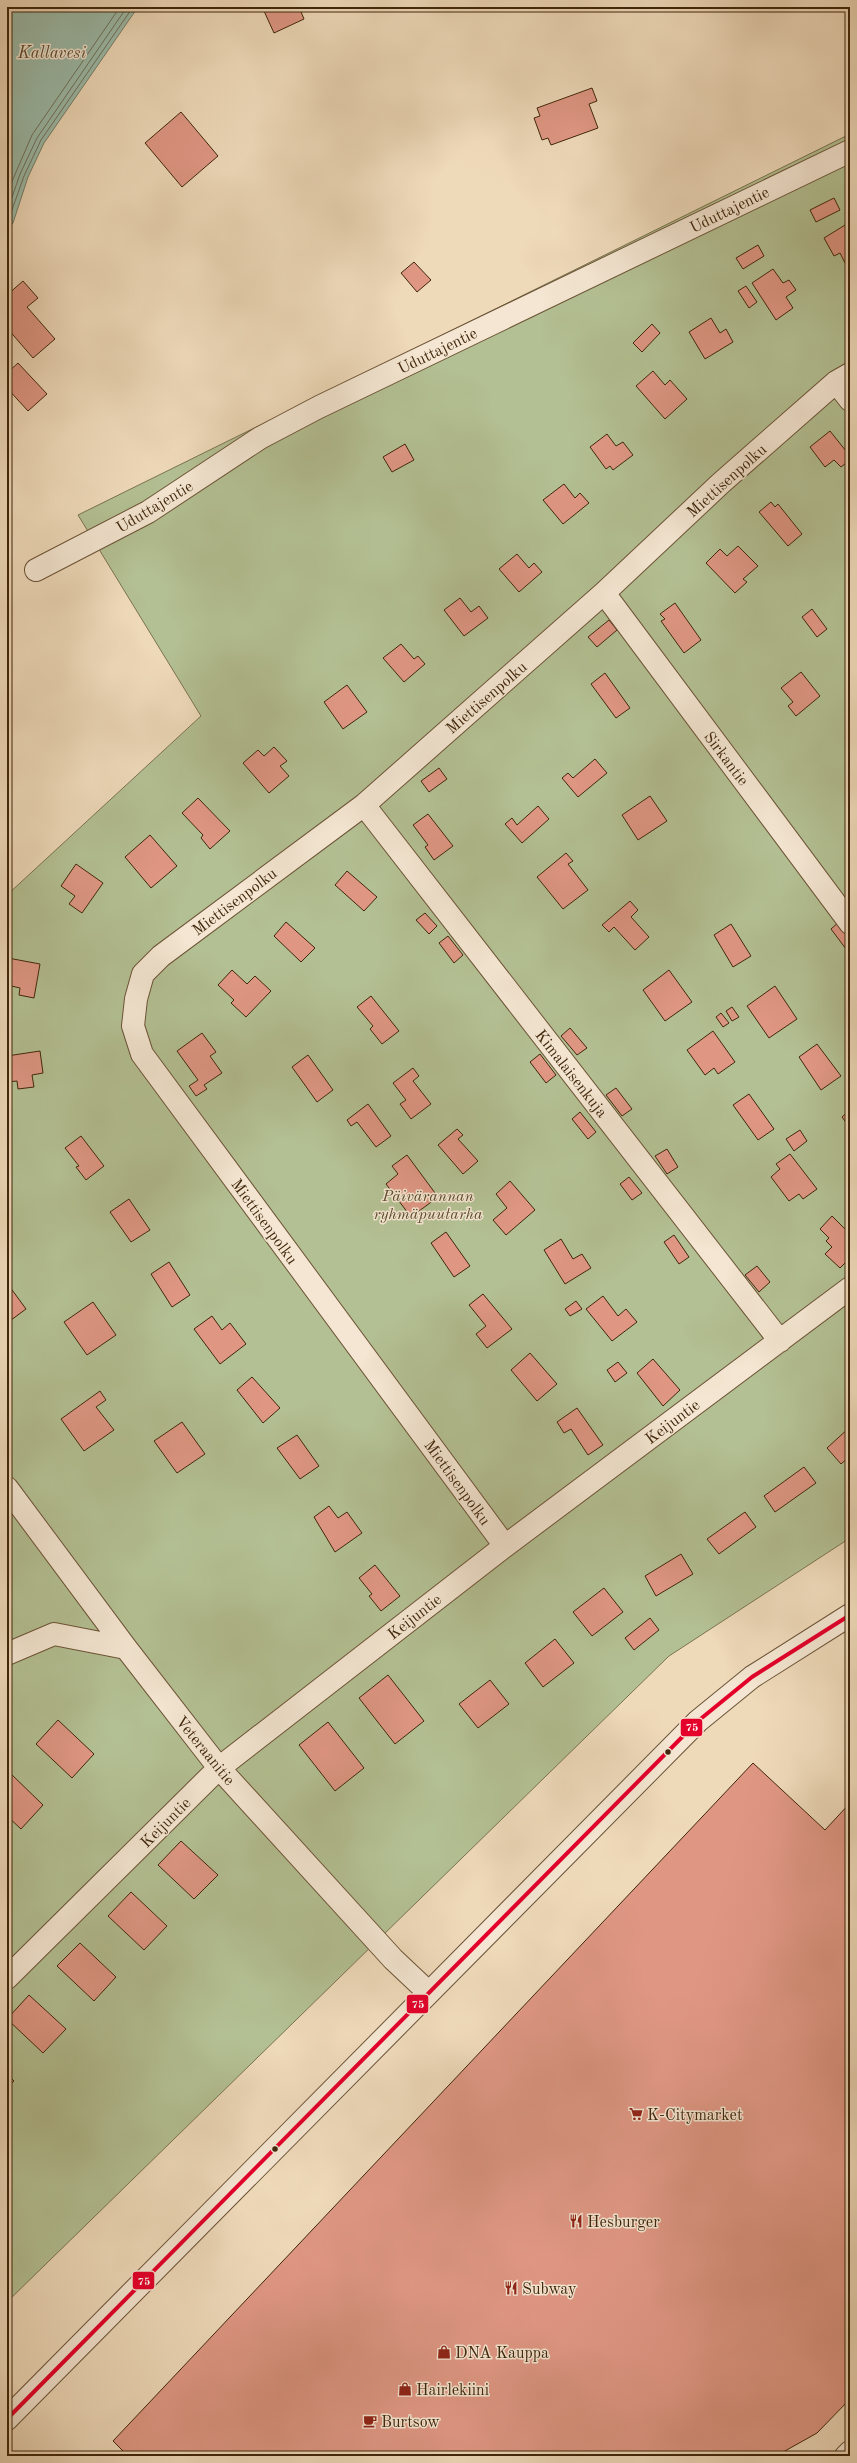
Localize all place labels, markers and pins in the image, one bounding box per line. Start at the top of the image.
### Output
unlabelled marker [663,1747,673,1757]
supermarket icon: K-Citymarket [628,2106,644,2122]
place label: K-Citymarket [647,2108,743,2124]
unlabelled marker [270,2144,280,2154]
restaurant icon: Hesburger [568,2213,584,2229]
place label: Hesburger [587,2215,660,2231]
restaurant icon: Subway [503,2280,519,2296]
place label: Subway [522,2282,577,2298]
shop icon: DNA Kauppa [436,2344,452,2360]
place label: DNA Kauppa [455,2346,549,2362]
shop icon: Hairlekiini [397,2381,413,2397]
place label: Hairlekiini [416,2383,489,2399]
cafe icon: Burtsow [362,2413,378,2429]
place label: Burtsow [381,2415,440,2431]

